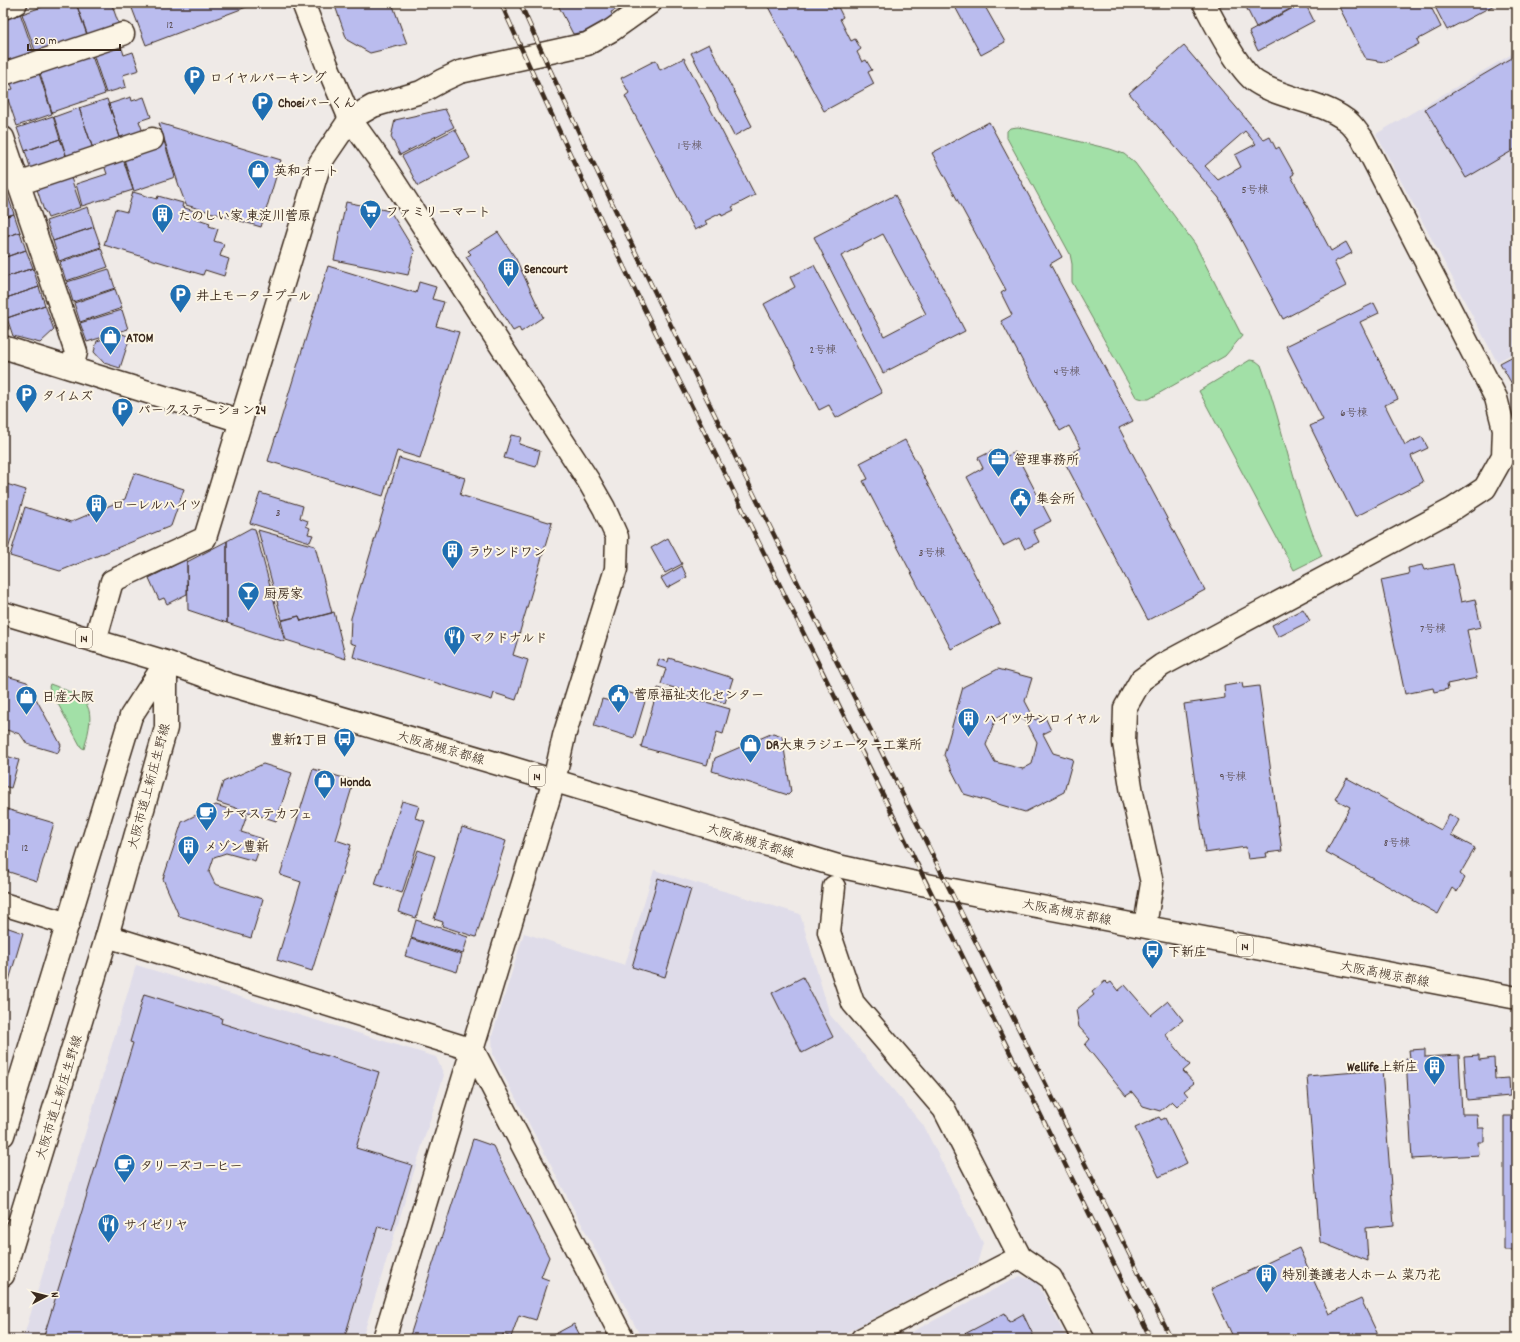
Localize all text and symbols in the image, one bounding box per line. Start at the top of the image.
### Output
house number: 12 [166,18,174,34]
scale bar [28,26,120,52]
text: 20 m [34,33,57,50]
parking icon: ロイヤルパーキング [181,64,207,97]
place label: ロイヤルパーキング [210,70,327,89]
parking icon: Choeiパーくん [249,89,275,122]
place label: Choeiパーくん [278,95,356,114]
house number: 1号棟 [678,139,702,155]
shop icon: 英和オート [246,157,272,190]
place label: 英和オート [274,163,339,182]
house number: 5号棟 [1241,183,1269,199]
supermarket icon: ファミリーマート [358,198,384,231]
building icon: たのしい家 東淀川菅原 [149,202,175,235]
place label: ファミリーマート [386,204,491,223]
place label: たのしい家 東淀川菅原 [178,208,311,227]
building icon: Sencourt [495,255,521,288]
place label: Sencourt [524,261,568,280]
parking icon: 井上モータープール [168,282,194,315]
place label: 井上モータープール [196,288,311,307]
shop icon: ATOM [97,324,123,357]
place label: ATOM [126,330,154,349]
house number: 2号棟 [810,343,836,359]
house number: 4号棟 [1054,365,1080,381]
parking icon: タイムズ [14,382,40,415]
place label: タイムズ [42,388,93,407]
parking icon: パークステーション24 [109,396,135,429]
place label: パークステーション24 [138,402,266,421]
house number: 6号棟 [1340,406,1368,422]
office icon: 管理事務所 [986,446,1012,479]
place label: 管理事務所 [1014,452,1079,471]
public building icon: 集会所 [1007,485,1033,518]
building icon: ローレルハイツ [83,491,109,524]
place label: 集会所 [1036,491,1075,510]
place label: ローレルハイツ [112,497,202,516]
house number: 3 [276,506,281,522]
building icon: ラウンドワン [439,538,465,571]
place label: ラウンドワン [468,544,546,563]
house number: 3号棟 [919,546,945,562]
bar icon: 厨房家 [236,580,262,613]
place label: 厨房家 [264,586,303,605]
house number: 7号棟 [1420,622,1446,638]
restaurant icon: マクドナルド [441,624,467,657]
road number: 14 [76,628,92,648]
place label: マクドナルド [470,630,547,649]
public building icon: 菅原福祉文化センター [606,681,632,714]
shop icon: 日産大阪 [13,683,39,716]
place label: 菅原福祉文化センター [634,687,764,706]
place label: 日産大阪 [42,689,94,708]
building icon: ハイツサンロイヤル [956,705,982,738]
place label: ハイツサンロイヤル [984,711,1101,730]
street label: 大阪市道上新庄生野線 [124,720,177,852]
bus stop icon: 豊新2丁目 [331,726,357,759]
street label: 大阪高槻京都線 [394,728,488,771]
shop icon: DR大東ラジエーター工業所 [737,731,763,764]
place label: 豊新2丁目 [270,732,328,751]
place label: DR大東ラジエーター工業所 [766,737,922,756]
road number: 14 [529,766,545,786]
shop icon: Honda [312,768,338,801]
house number: 9号棟 [1219,770,1247,786]
place label: Honda [340,774,372,793]
cafe icon: ナマステカフェ [194,800,220,833]
place label: ナマステカフェ [222,806,313,825]
street label: 大阪高槻京都線 [704,820,798,865]
building icon: メゾン豊新 [176,833,202,866]
house number: 8号棟 [1384,836,1410,852]
place label: メゾン豊新 [204,839,269,858]
house number: 12 [21,841,29,857]
street label: 大阪高槻京都線 [1020,895,1114,932]
road number: 14 [1237,936,1253,956]
bus stop icon: 下新庄 [1140,938,1166,971]
place label: 下新庄 [1168,944,1207,963]
street label: 大阪高槻京都線 [1338,957,1432,994]
street label: 大阪市道上新庄生野線 [32,1032,89,1163]
building icon: Wellife上新庄 [1421,1053,1447,1086]
place label: Wellife上新庄 [1347,1059,1418,1078]
cafe icon: タリーズコーヒー [111,1152,137,1185]
place label: タリーズコーヒー [140,1158,242,1177]
restaurant icon: サイゼリヤ [95,1211,121,1244]
place label: サイゼリヤ [124,1217,188,1236]
building icon: 特別養護老人ホーム 菜乃花 [1254,1261,1280,1294]
place label: 特別養護老人ホーム 菜乃花 [1282,1267,1440,1286]
north arrow [26,1276,66,1316]
text: N [46,1291,62,1299]

